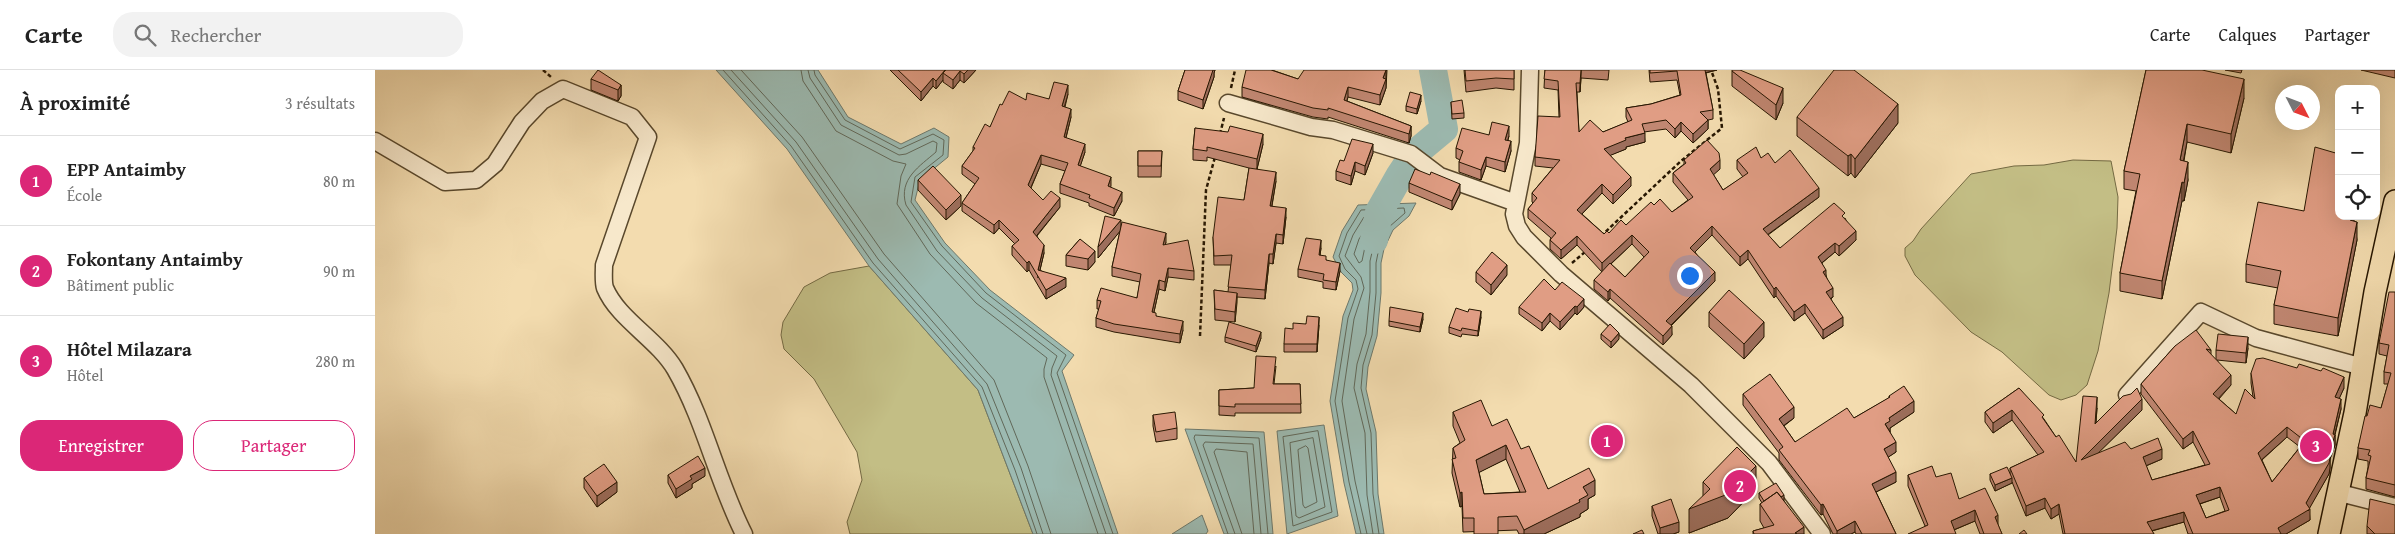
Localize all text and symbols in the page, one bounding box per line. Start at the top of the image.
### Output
search box [113,12,463,57]
text: Carte [25,17,83,52]
icon: search [131,21,159,49]
text: Rechercher [171,21,261,49]
text: Carte [2150,21,2191,48]
text: Calques [2219,21,2277,48]
text: Partager [2305,21,2370,48]
north arrow [2275,85,2320,130]
map controls [2335,85,2380,220]
button: + [2335,85,2380,130]
text: À proximité [20,87,130,118]
text: 3 résultats [285,91,355,115]
button: − [2335,130,2380,175]
text: EPP Antaimby [67,155,186,183]
text: 1 [32,169,40,193]
text: 80 m [323,169,355,193]
button: locate [2335,175,2380,220]
text: École [67,183,102,207]
text: Fokontany Antaimby [67,245,243,273]
text: 2 [32,259,40,283]
text: 90 m [323,259,355,283]
your location [1677,263,1703,289]
text: Bâtiment public [67,273,174,297]
text: Hôtel Milazara [67,335,192,363]
text: 3 [32,349,40,373]
text: 280 m [315,349,355,373]
text: Hôtel [67,363,103,387]
button: Enregistrer [20,420,183,471]
button: Partager [193,420,355,471]
pin: 1 [1591,422,1623,460]
pin: 3 [2300,427,2332,465]
pin: 2 [1724,467,1756,505]

